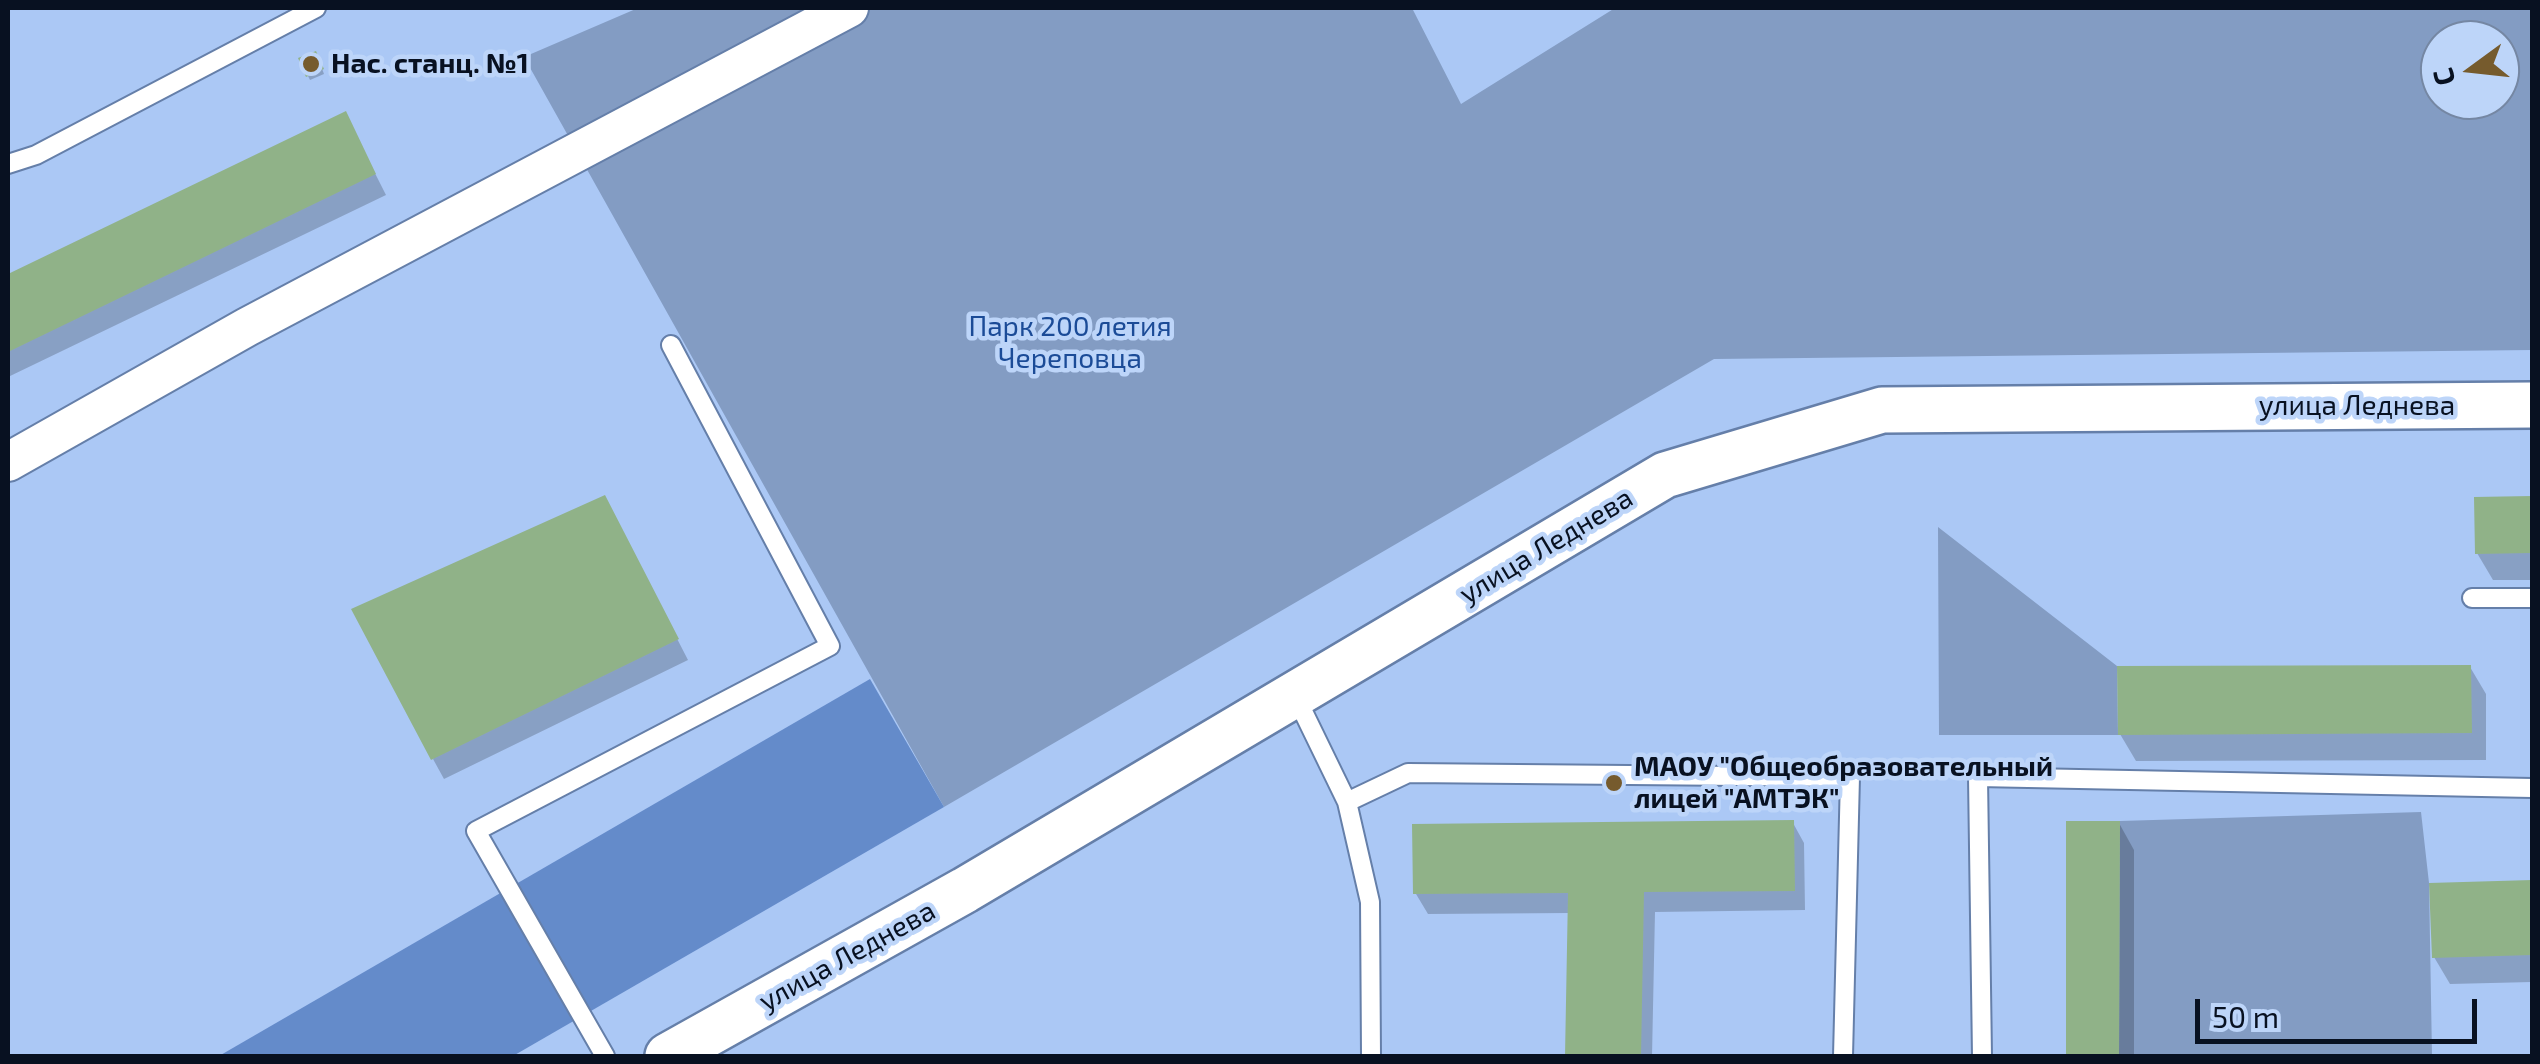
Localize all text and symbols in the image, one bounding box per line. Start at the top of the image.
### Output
north arrow [2420,20,2520,120]
place label: Нас. станц. №1 [331,47,529,81]
marker: Нас. станц. №1 [300,53,322,75]
text: С [2424,65,2462,90]
park label: Парк 200 летия Череповца [968,310,1172,376]
street label: улица Леднева [2259,389,2455,423]
street label: улица Леднева [1453,481,1639,611]
place label: МАОУ "Общеобразовательный лицей "АМТЭК" [1634,750,2053,816]
marker: МАОУ "Общеобразовательный лицей "АМТЭК" [1603,772,1625,794]
street label: улица Леднева [753,894,941,1018]
scale bar [2200,979,2482,1041]
text: 50 m [2212,998,2279,1034]

